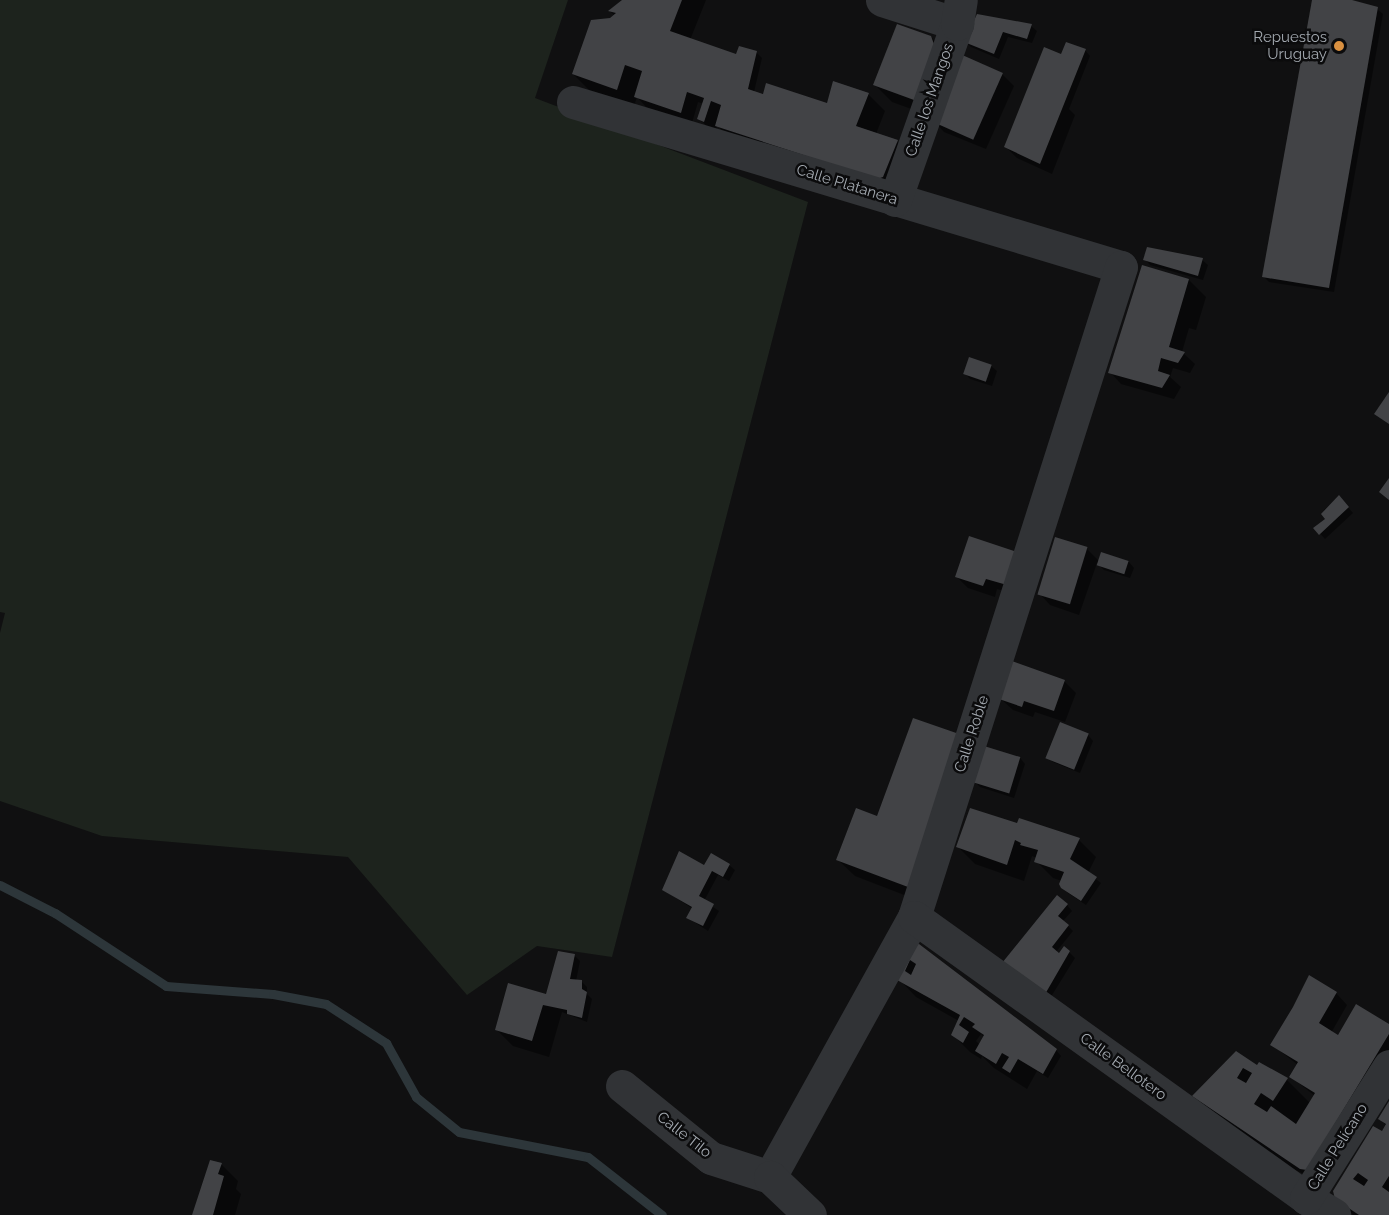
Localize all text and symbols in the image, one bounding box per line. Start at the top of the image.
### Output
place label: Repuestos Uruguay [1253,28,1327,63]
marker: Repuestos Uruguay [1332,39,1346,53]
street label: Calle los Mangos [902,41,958,159]
street label: Calle Platanera [794,161,900,209]
street label: Calle Roble [951,693,993,775]
street label: Calle Bellotero [1076,1030,1170,1104]
street label: Calle Pelícano [1304,1100,1372,1194]
street label: Calle Tilo [653,1108,715,1162]

